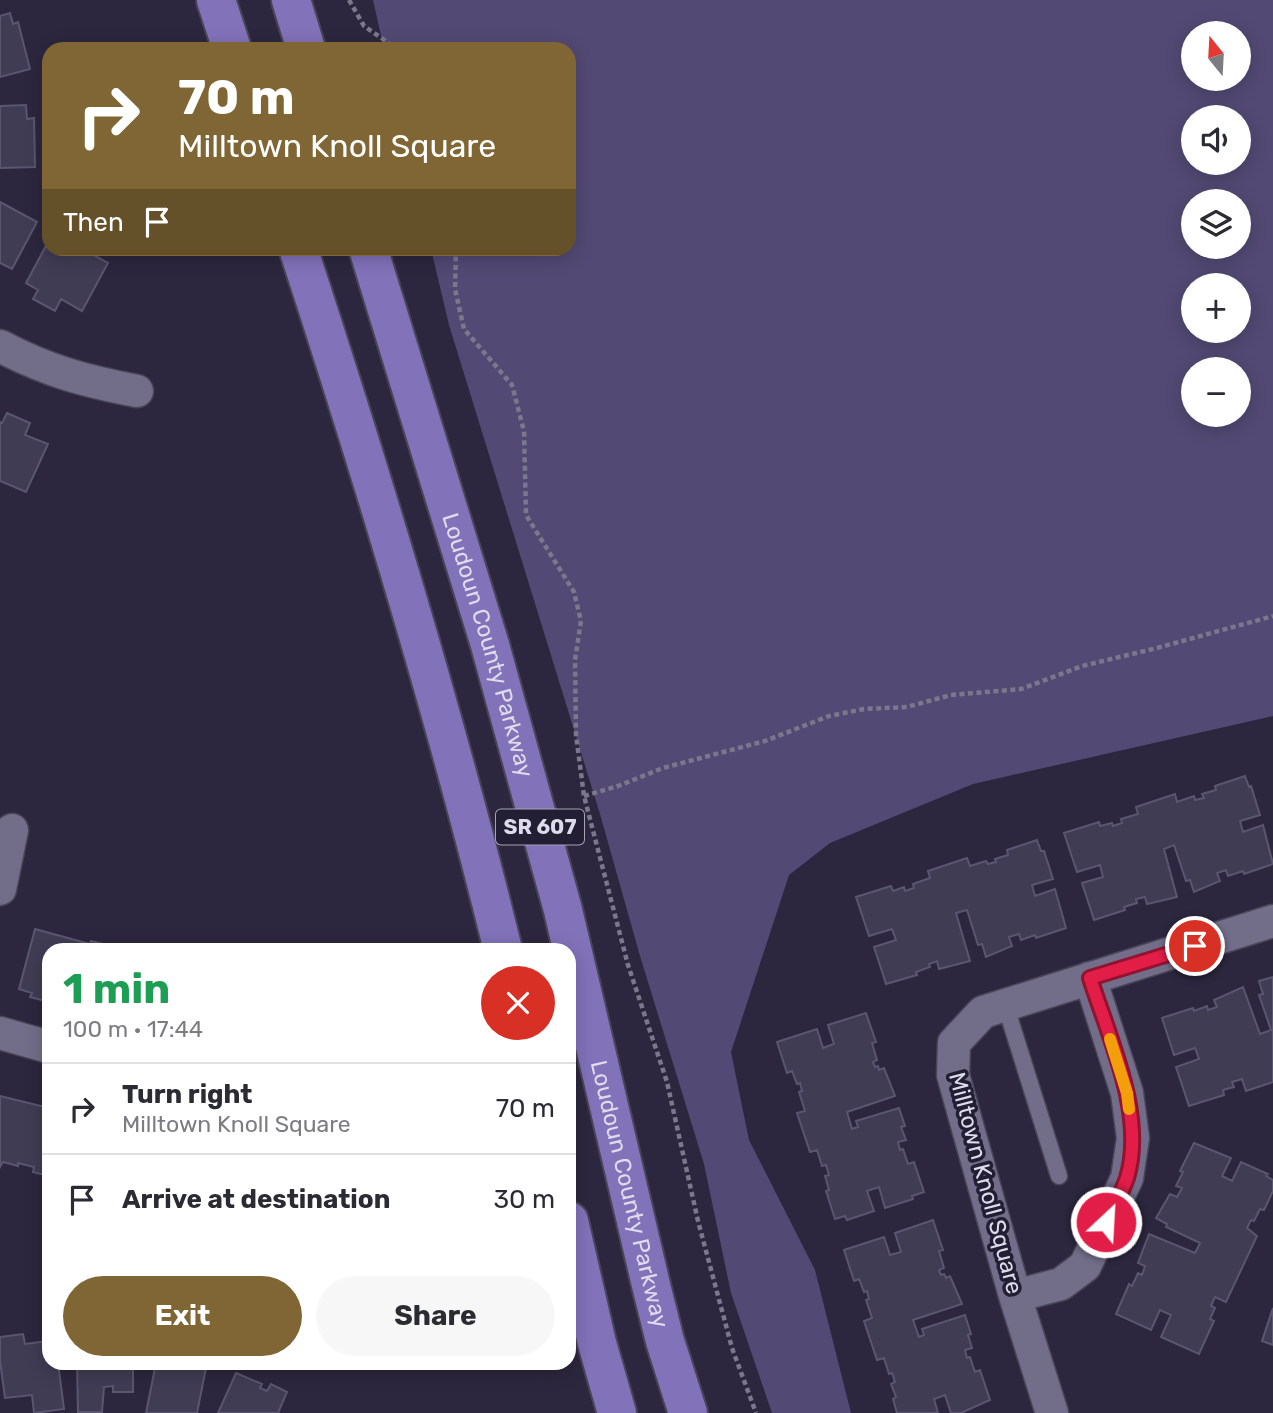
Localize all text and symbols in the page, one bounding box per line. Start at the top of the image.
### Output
north arrow [1181,21,1251,91]
map controls [1181,21,1251,427]
text: 70 m [178,68,295,126]
icon: right [63,70,154,161]
button: sound [1181,105,1251,175]
text: Milltown Knoll Square [178,127,496,165]
button: layers [1181,189,1251,259]
icon: arrive [138,203,176,241]
text: Then [63,207,124,238]
button: + [1181,273,1251,343]
button: − [1181,357,1251,427]
street label: Loudoun County Parkway [436,510,540,781]
road number: SR 607 [496,810,584,844]
pin [1165,916,1225,976]
icon: arrive [1176,927,1214,965]
text: 1 min [63,964,170,1014]
button: close [481,966,555,1040]
text: 100 m · 17:44 [63,1015,203,1043]
street label: Loudoun County Parkway [585,1057,675,1331]
street label: Milltown Knoll Square [943,1069,1029,1297]
text: Turn right [122,1079,252,1110]
icon: right [63,1090,101,1128]
text: 70 m [496,1093,555,1124]
text: Milltown Knoll Square [122,1110,351,1138]
icon: arrive [63,1181,101,1219]
text: Arrive at destination [122,1184,390,1215]
text: 30 m [493,1184,555,1215]
position arrow [1069,1185,1143,1259]
button: Exit [63,1276,302,1356]
button: Share [316,1276,555,1356]

